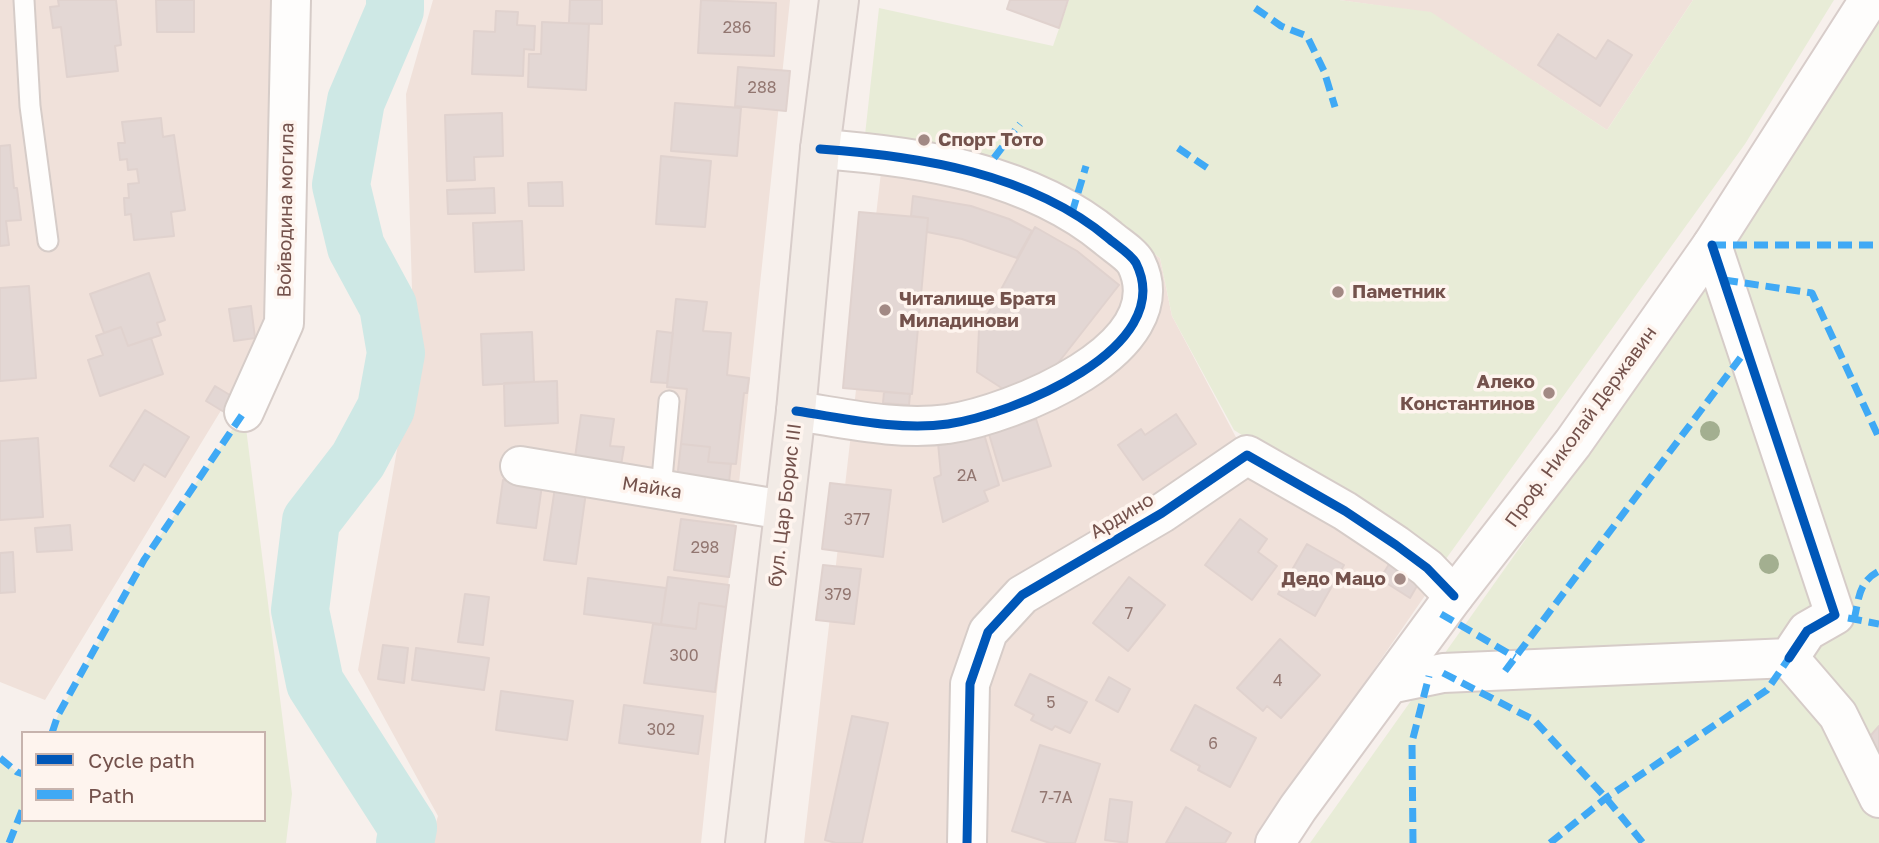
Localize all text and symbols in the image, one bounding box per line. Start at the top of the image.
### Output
house number: 286 [723,18,751,38]
house number: 288 [748,78,776,98]
street label: Войводина могила [273,122,299,298]
place label: Спорт Тото [938,129,1044,151]
marker: Спорт Тото [916,132,932,148]
place label: Паметник [1352,281,1446,303]
marker: Паметник [1330,284,1346,300]
place label: Читалище Братя Миладинови [899,288,1056,332]
marker: Читалище Братя Миладинови [877,302,893,318]
street label: Проф. Николай Державин [1500,322,1662,532]
place label: Алеко Константинов [1400,371,1535,415]
marker: Алеко Константинов [1541,385,1557,401]
street label: бул. Цар Борис III [764,422,806,588]
house number: 2А [957,466,977,486]
street label: Майка [621,472,683,504]
street label: Ардино [1086,488,1158,544]
house number: 377 [844,510,870,530]
house number: 298 [691,538,719,558]
place label: Дедо Мацо [1281,568,1386,590]
marker: Дедо Мацо [1392,571,1408,587]
house number: 379 [824,585,852,605]
house number: 7 [1125,604,1133,624]
house number: 300 [669,646,699,666]
house number: 4 [1273,671,1283,691]
house number: 5 [1046,693,1056,713]
house number: 302 [647,720,675,740]
legend [21,731,266,822]
house number: 6 [1208,734,1218,754]
text: Cycle path [88,747,195,773]
text: Path [88,782,135,808]
house number: 7-7А [1040,788,1072,808]

